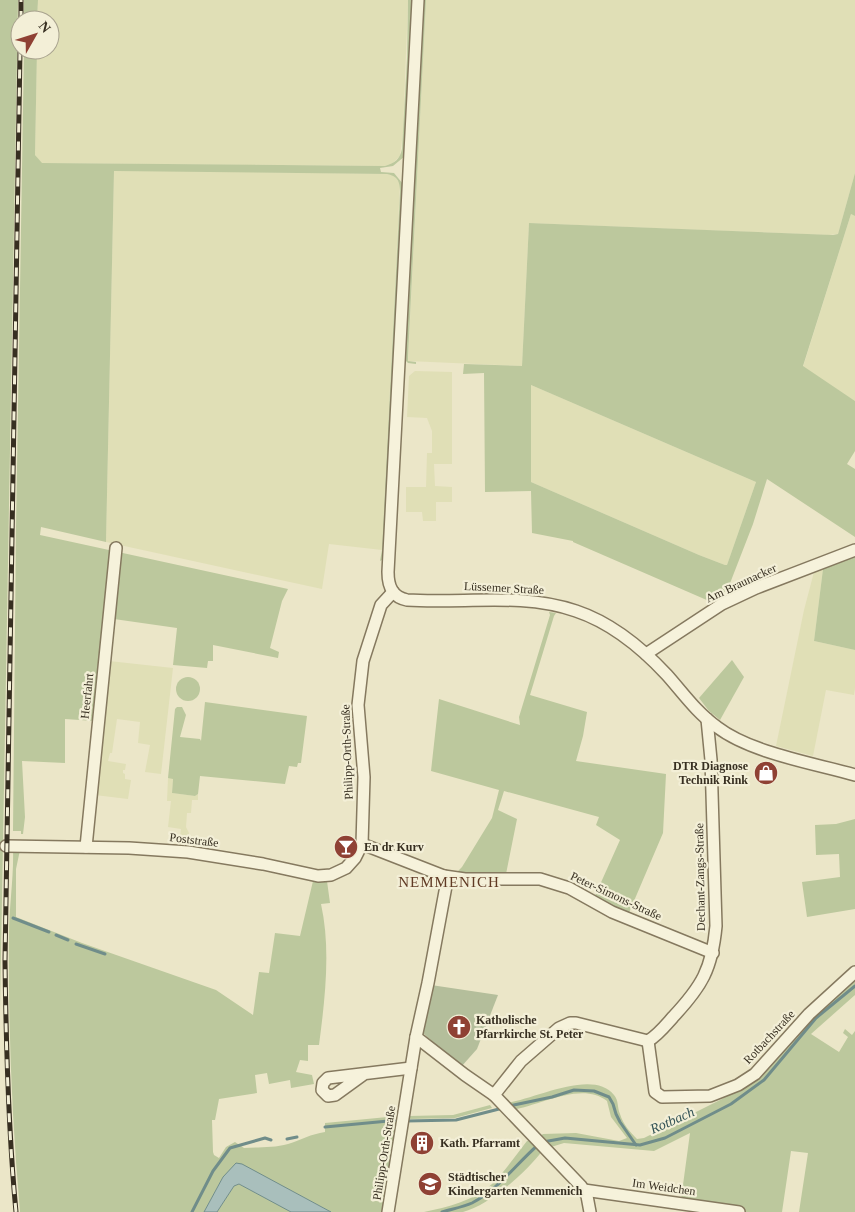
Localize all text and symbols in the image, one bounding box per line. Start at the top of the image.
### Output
north arrow [10,10,60,60]
text: N [36,18,54,36]
street label: Am Braunacker [703,561,779,605]
street label: Lüssemer Straße [464,579,544,597]
street label: Heerfahrt [78,672,96,720]
street label: Philipp-Orth-Straße [338,704,356,800]
place label: DTR Diagnose Technik Rink [673,759,749,787]
shop icon: DTR Diagnose Technik Rink [753,760,779,786]
street label: Dechant-Zangs-Straße [692,823,708,931]
street label: Poststraße [169,830,219,850]
bar icon: En dr Kurv [333,834,359,860]
place label: En dr Kurv [364,840,424,854]
street label: Peter-Simons-Straße [568,869,664,923]
district label: NEMMENICH [398,874,500,890]
street label: Rotbachstraße [740,1007,798,1067]
place label: Katholische Pfarrkirche St. Peter [476,1013,584,1041]
church icon: Katholische Pfarrkirche St. Peter [446,1014,472,1040]
water label: Rotbach [647,1104,697,1137]
street label: Philipp-Orth-Straße [370,1105,398,1201]
building icon: Kath. Pfarramt [409,1130,435,1156]
place label: Kath. Pfarramt [440,1136,520,1150]
place label: Städtischer Kindergarten Nemmenich [448,1170,583,1198]
school or university icon: Städtischer Kindergarten Nemmenich [417,1171,443,1197]
street label: Im Weidchen [631,1176,697,1198]

